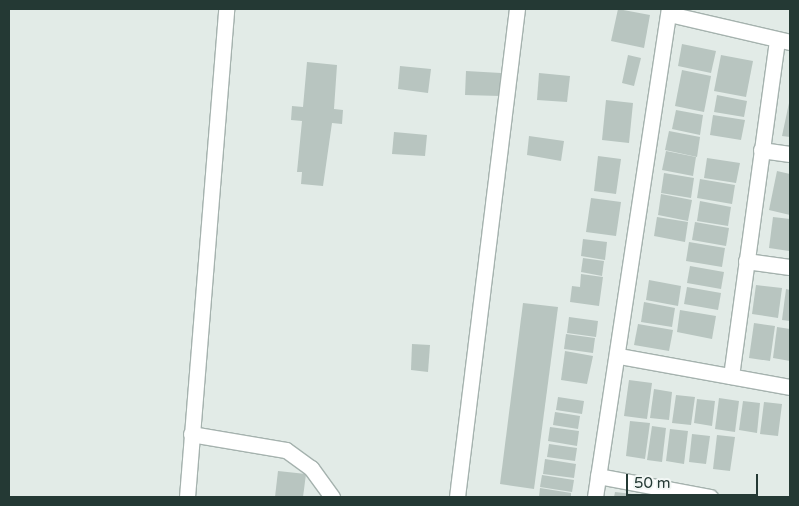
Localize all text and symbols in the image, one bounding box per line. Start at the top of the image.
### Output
scale bar [629,464,762,496]
text: 50 m [634,474,671,492]

